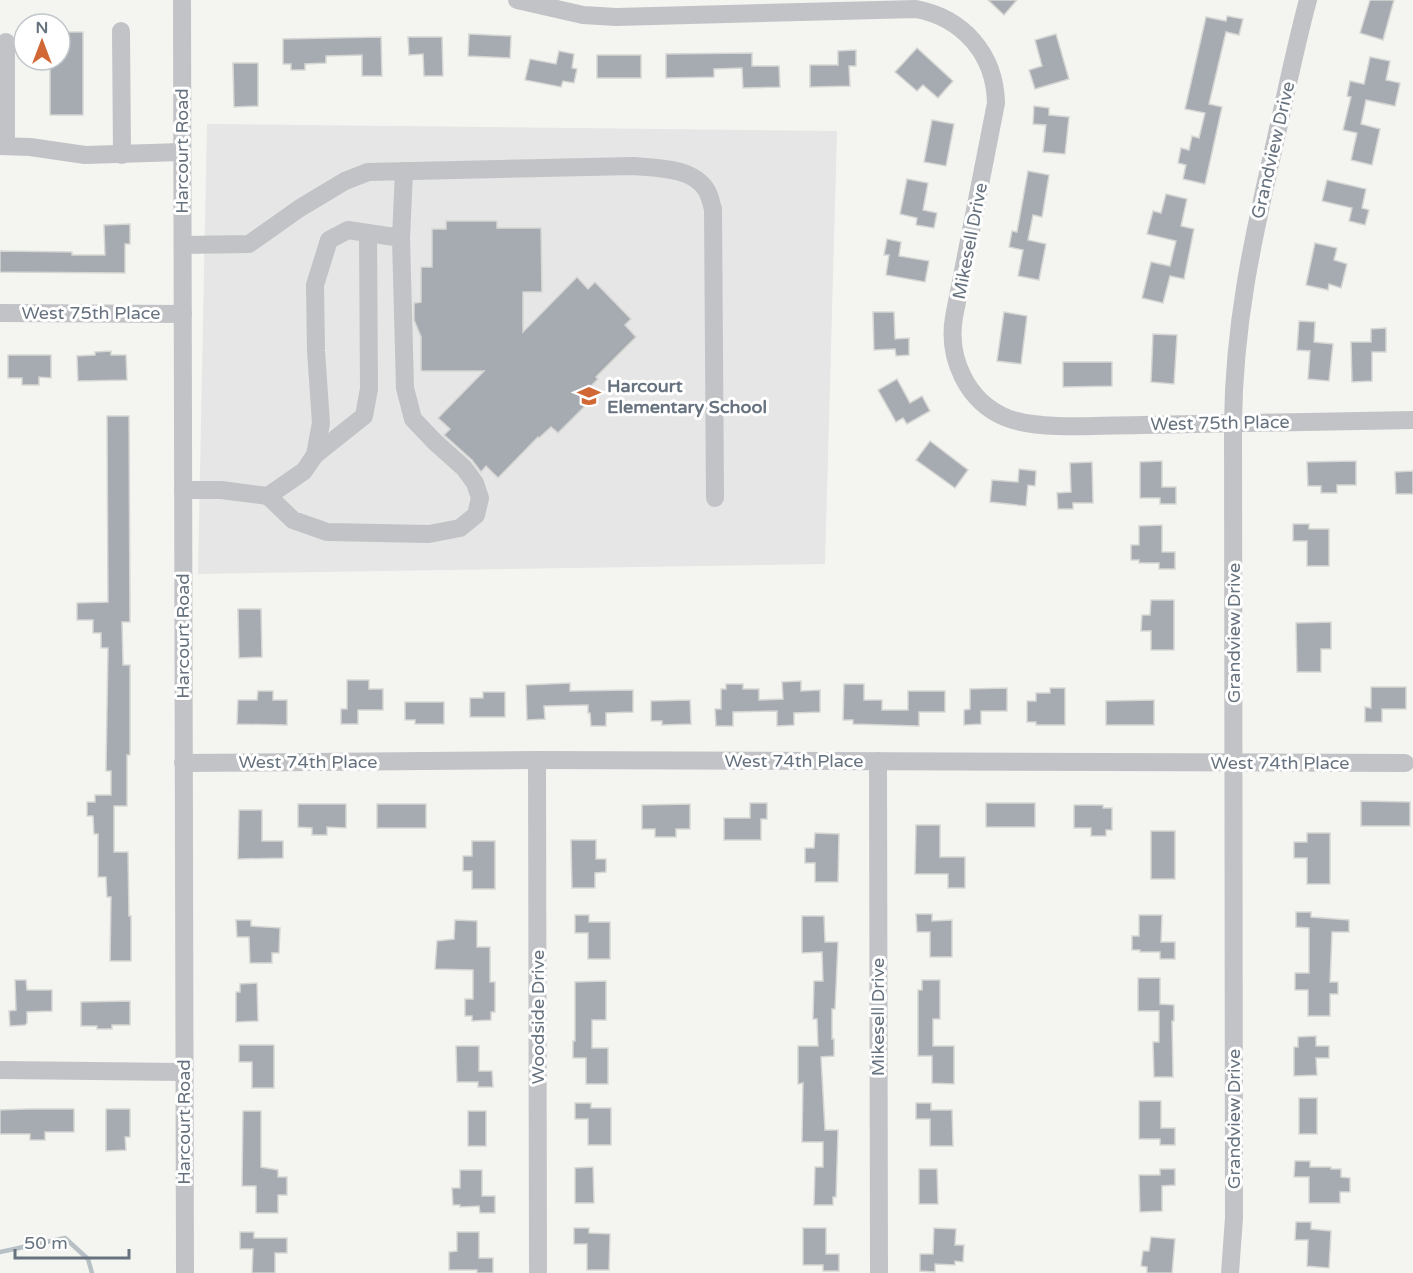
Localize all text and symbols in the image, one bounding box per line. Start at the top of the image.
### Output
north arrow [12,12,72,72]
text: N [36,18,48,38]
street label: Grandview Drive [1246,79,1300,221]
street label: Harcourt Road [171,88,193,214]
street label: Mikesell Drive [948,181,992,301]
street label: West 75th Place [21,302,161,324]
place label: Harcourt Elementary School [607,375,767,418]
school or university icon: Harcourt Elementary School [576,383,602,409]
street label: West 75th Place [1150,411,1290,435]
street label: Grandview Drive [1223,563,1245,703]
street label: Harcourt Road [172,573,194,699]
street label: West 74th Place [724,750,864,772]
street label: West 74th Place [238,751,378,773]
street label: West 74th Place [1210,752,1350,774]
street label: Woodside Drive [527,950,549,1084]
street label: Mikesell Drive [867,958,889,1076]
street label: Grandview Drive [1223,1049,1245,1189]
street label: Harcourt Road [173,1059,195,1185]
scale bar [15,1222,129,1260]
text: 50 m [24,1232,68,1254]

